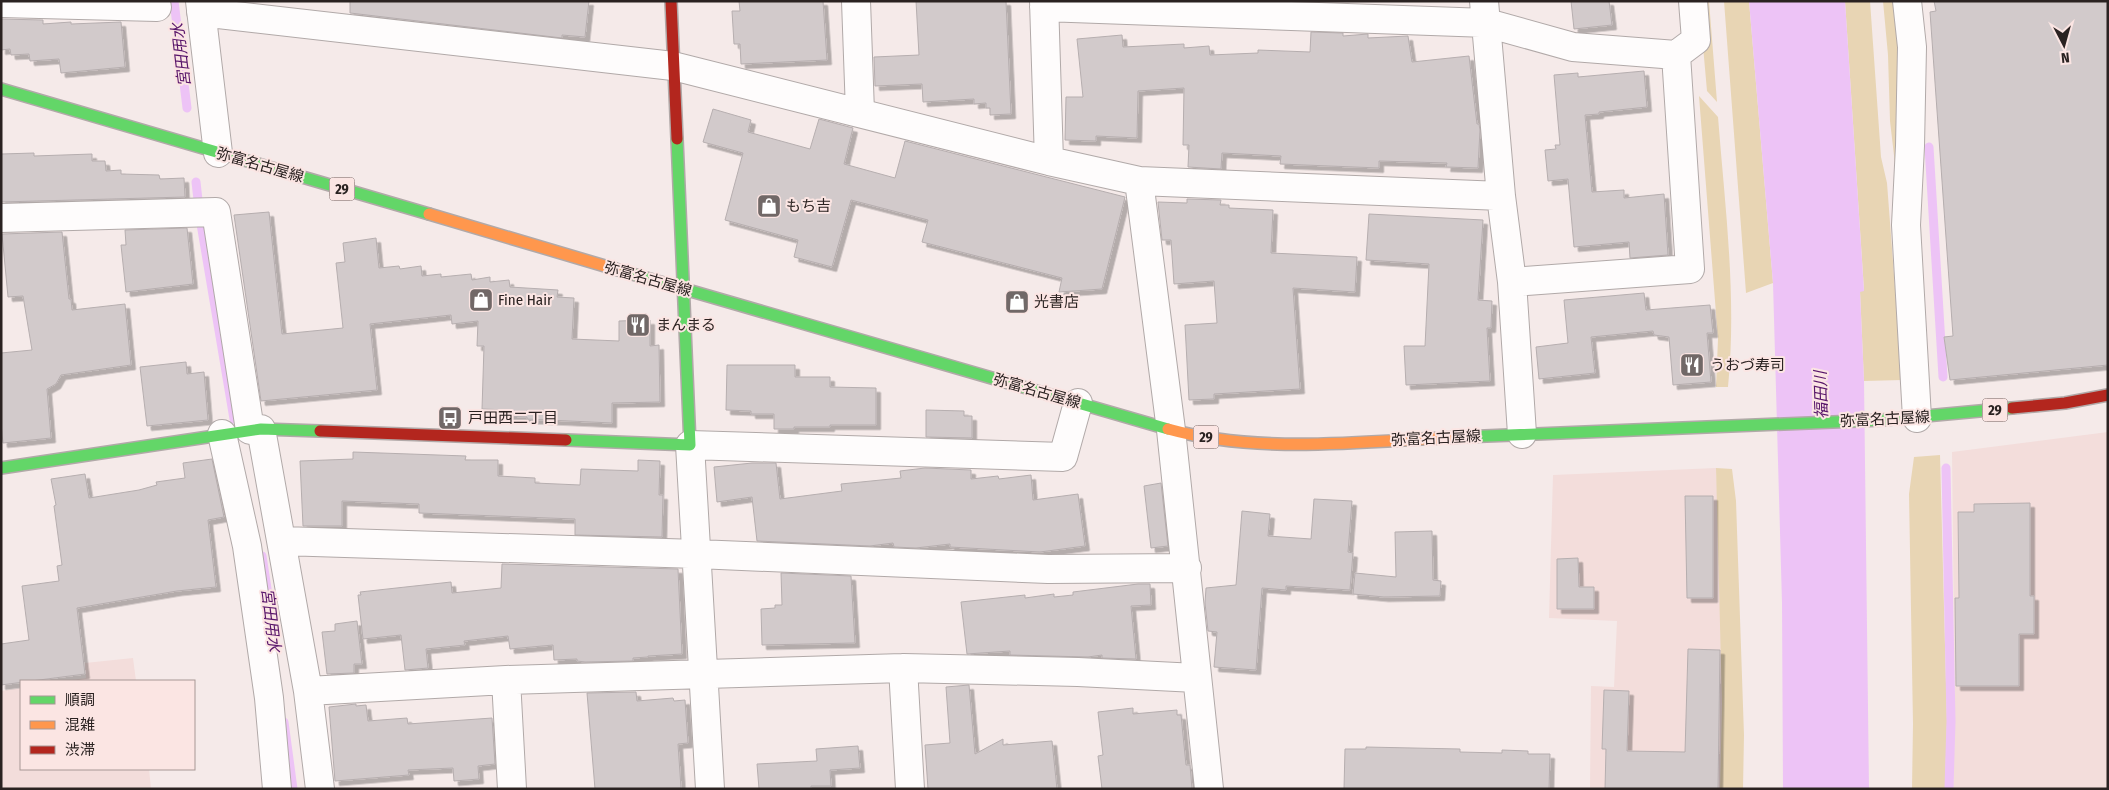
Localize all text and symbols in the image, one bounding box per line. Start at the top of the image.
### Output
water label: 宮田用水 [167,20,194,88]
north arrow [2039,20,2089,70]
text: N [2060,49,2070,66]
street label: 弥富名古屋線 [214,144,306,186]
road number: 29 [330,178,354,200]
shop icon: もち吉 [756,193,782,219]
place label: もち吉 [786,197,831,215]
street label: 弥富名古屋線 [602,258,694,300]
shop icon: Fine Hair [468,287,494,313]
shop icon: 光書店 [1004,289,1030,315]
place label: Fine Hair [498,291,553,309]
place label: 光書店 [1034,293,1079,311]
restaurant icon: まんまる [625,312,651,338]
place label: まんまる [656,316,716,334]
restaurant icon: うおづ寿司 [1679,352,1705,378]
place label: うおづ寿司 [1710,356,1785,374]
water label: 福田川 [1811,369,1831,419]
street label: 弥富名古屋線 [991,370,1083,412]
road number: 29 [1982,398,2008,422]
bus stop icon: 戸田西二丁目 [437,405,463,431]
street label: 弥富名古屋線 [1840,408,1930,430]
place label: 戸田西二丁目 [468,409,558,427]
road number: 29 [1194,426,1218,448]
street label: 弥富名古屋線 [1391,427,1481,449]
water label: 宮田用水 [258,587,285,655]
legend [20,680,195,770]
text: 順調 [65,691,95,709]
text: 混雑 [65,716,95,734]
text: 渋滞 [65,741,95,759]

